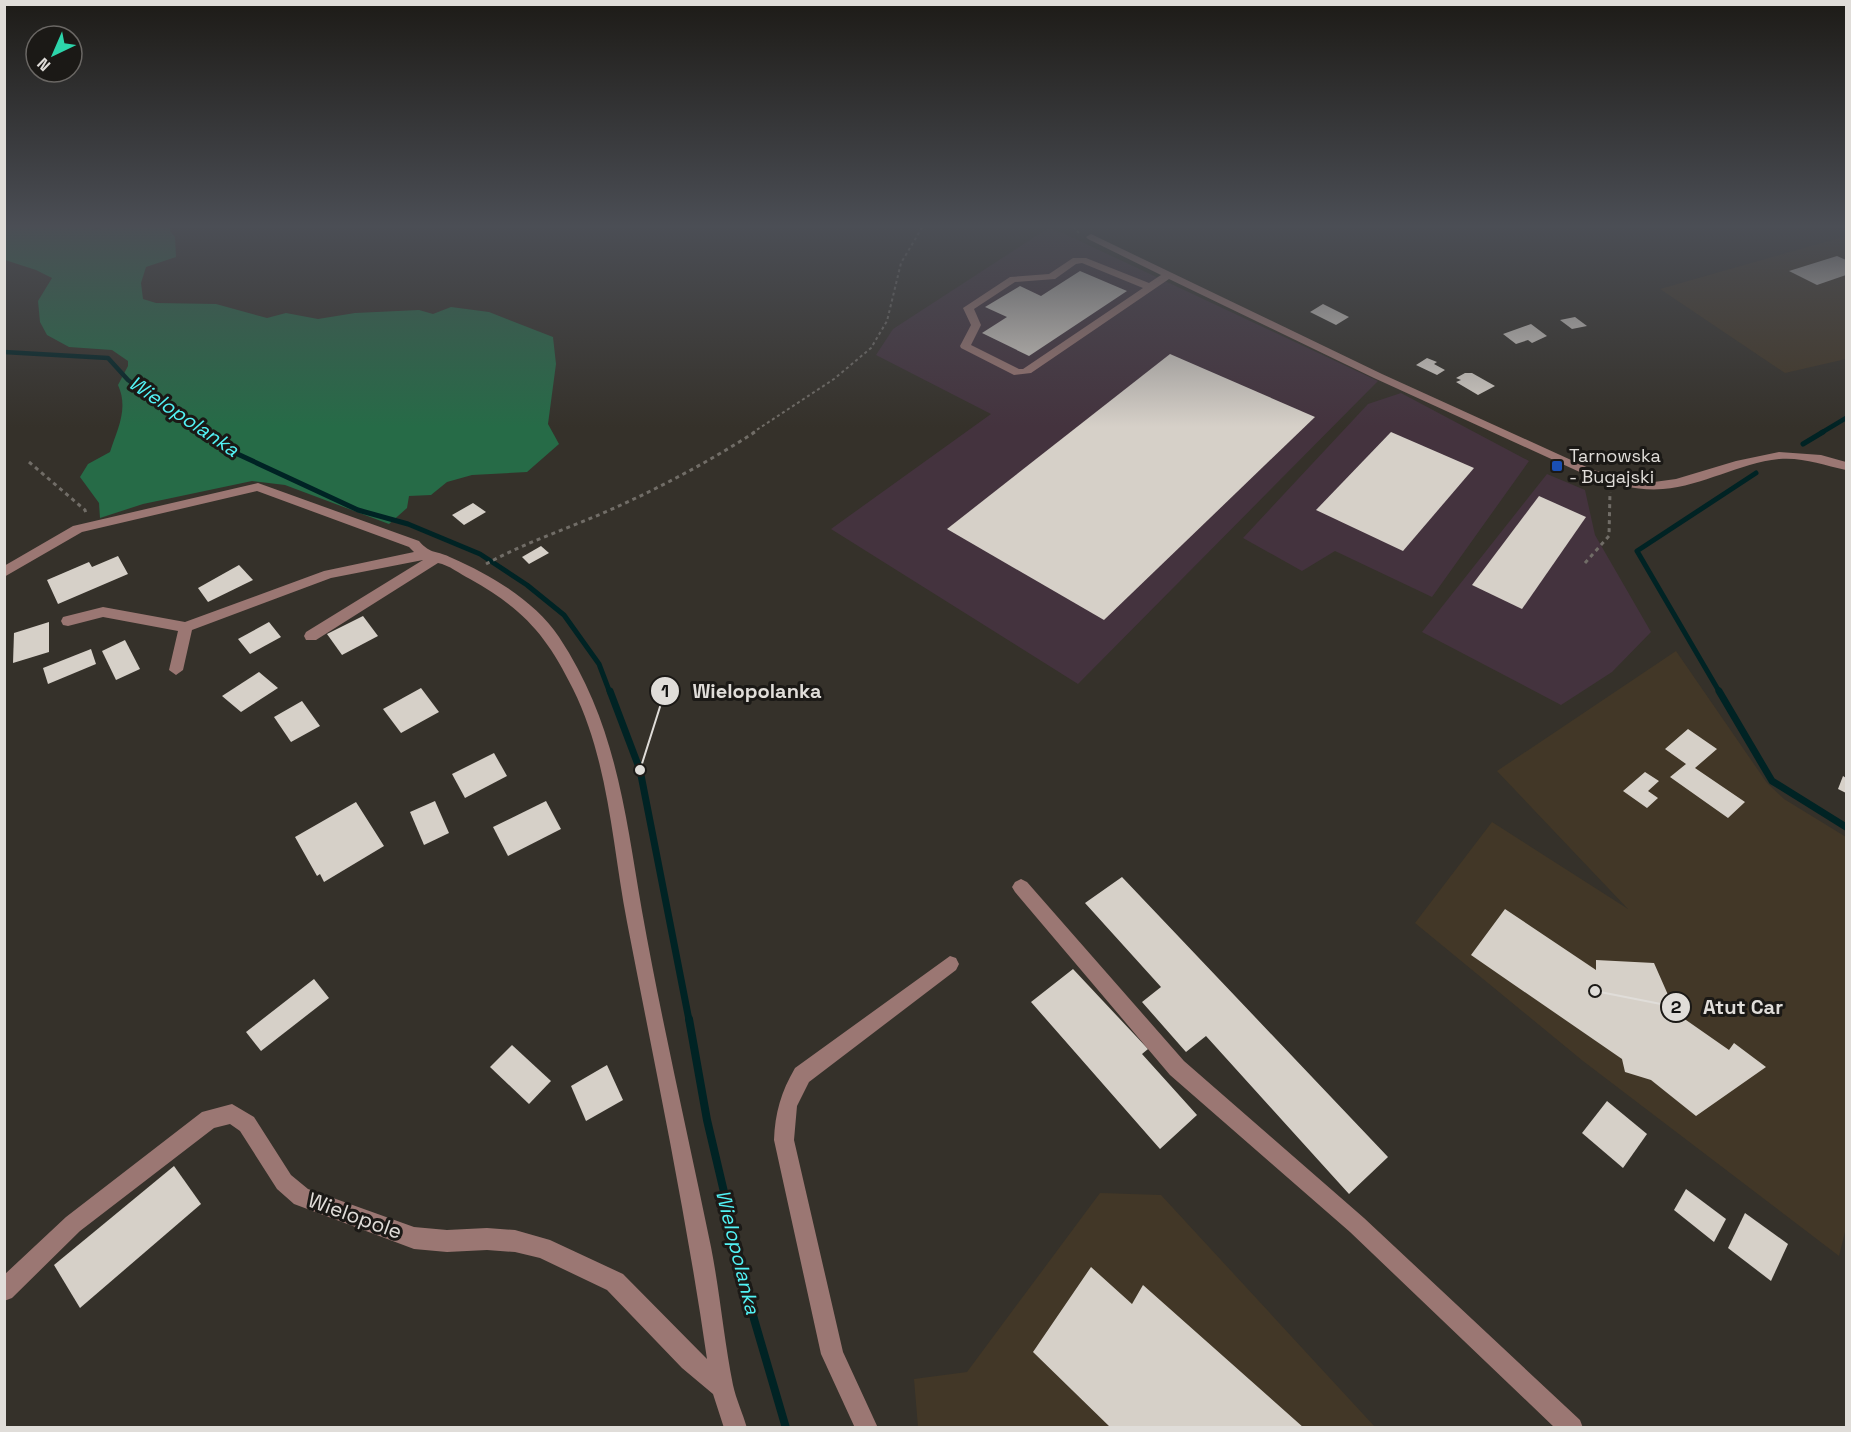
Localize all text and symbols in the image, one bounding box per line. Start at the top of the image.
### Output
north arrow [24,24,84,84]
text: N [33,53,55,76]
water label: Wielopolanka [124,370,245,463]
place label: Tarnowska - Bugajski [1569,444,1661,488]
marker: Tarnowska - Bugajski [1550,459,1564,473]
callout: Wielopolanka [650,672,833,710]
text: Wielopolanka [692,678,822,704]
text: 1 [661,679,669,702]
callout: Atut Car [1661,988,1795,1026]
text: Atut Car [1703,994,1783,1020]
text: 2 [1671,995,1682,1018]
street label: Wielopole [304,1186,406,1245]
water label: Wielopolanka [710,1187,766,1317]

